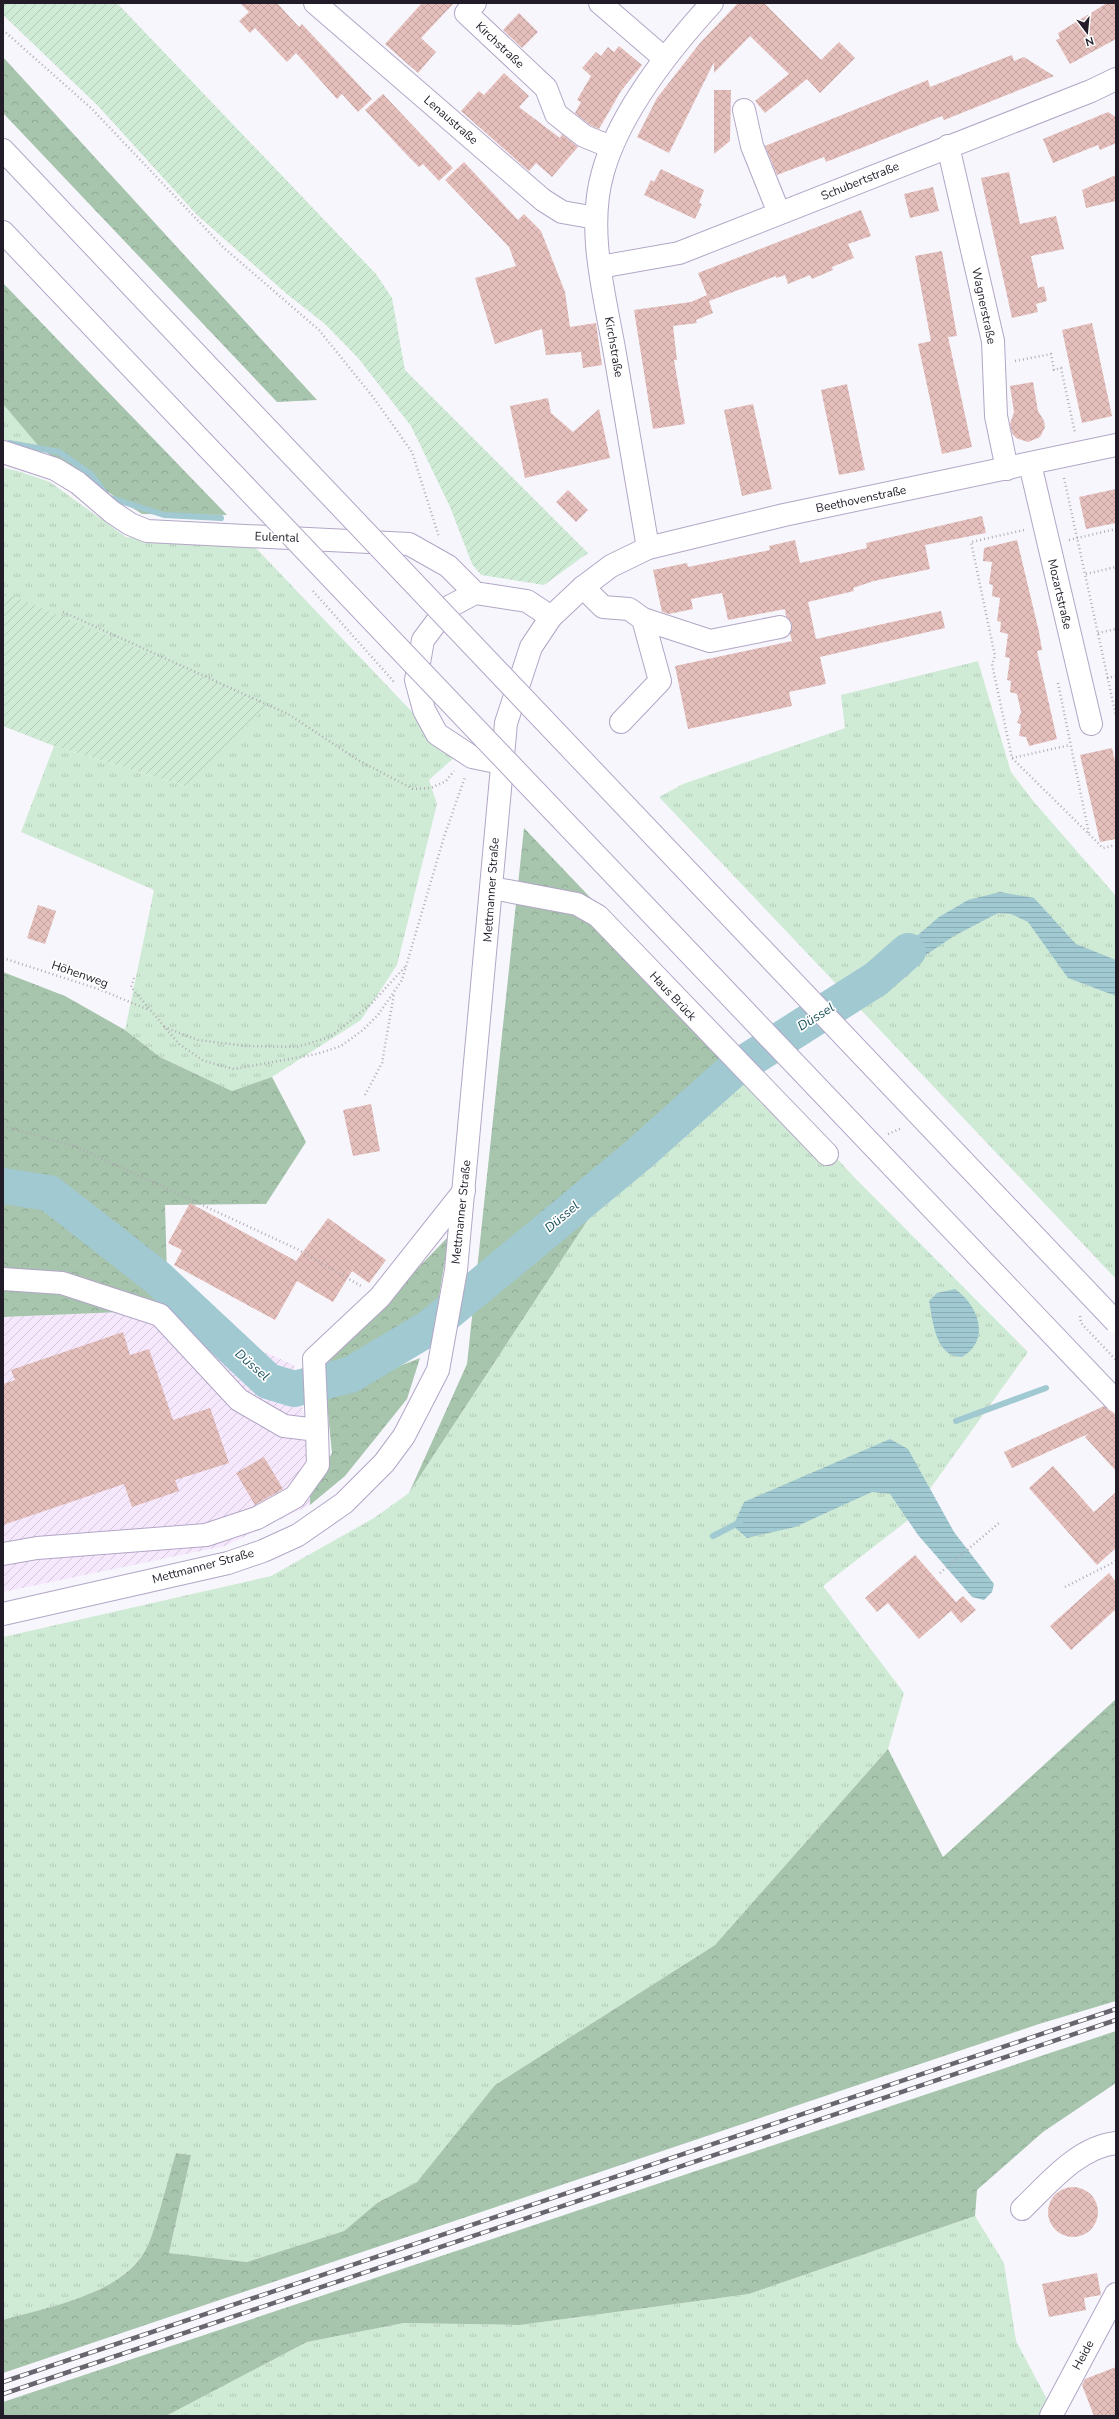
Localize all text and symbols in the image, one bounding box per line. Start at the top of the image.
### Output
north arrow [1067,12,1107,52]
street label: Kirchstraße [472,18,528,72]
text: N [1084,33,1096,49]
street label: Lenaustraße [420,92,482,148]
street label: Schubertstraße [819,158,901,204]
street label: Wagnerstraße [968,266,1000,346]
street label: Kirchstraße [601,315,627,379]
street label: Beethovenstraße [814,482,908,516]
street label: Eulental [254,528,300,546]
street label: Mozartstraße [1044,557,1076,631]
street label: Mettmanner Straße [479,837,503,943]
street label: Höhenweg [49,957,111,991]
street label: Haus Brück [646,968,701,1025]
water label: Düssel [794,999,838,1035]
street label: Mettmanner Straße [448,1159,474,1265]
water label: Düssel [541,1197,583,1237]
water label: Düssel [231,1345,273,1385]
street label: Mettmanner Straße [150,1545,256,1587]
street label: Heide [1068,2337,1098,2373]

